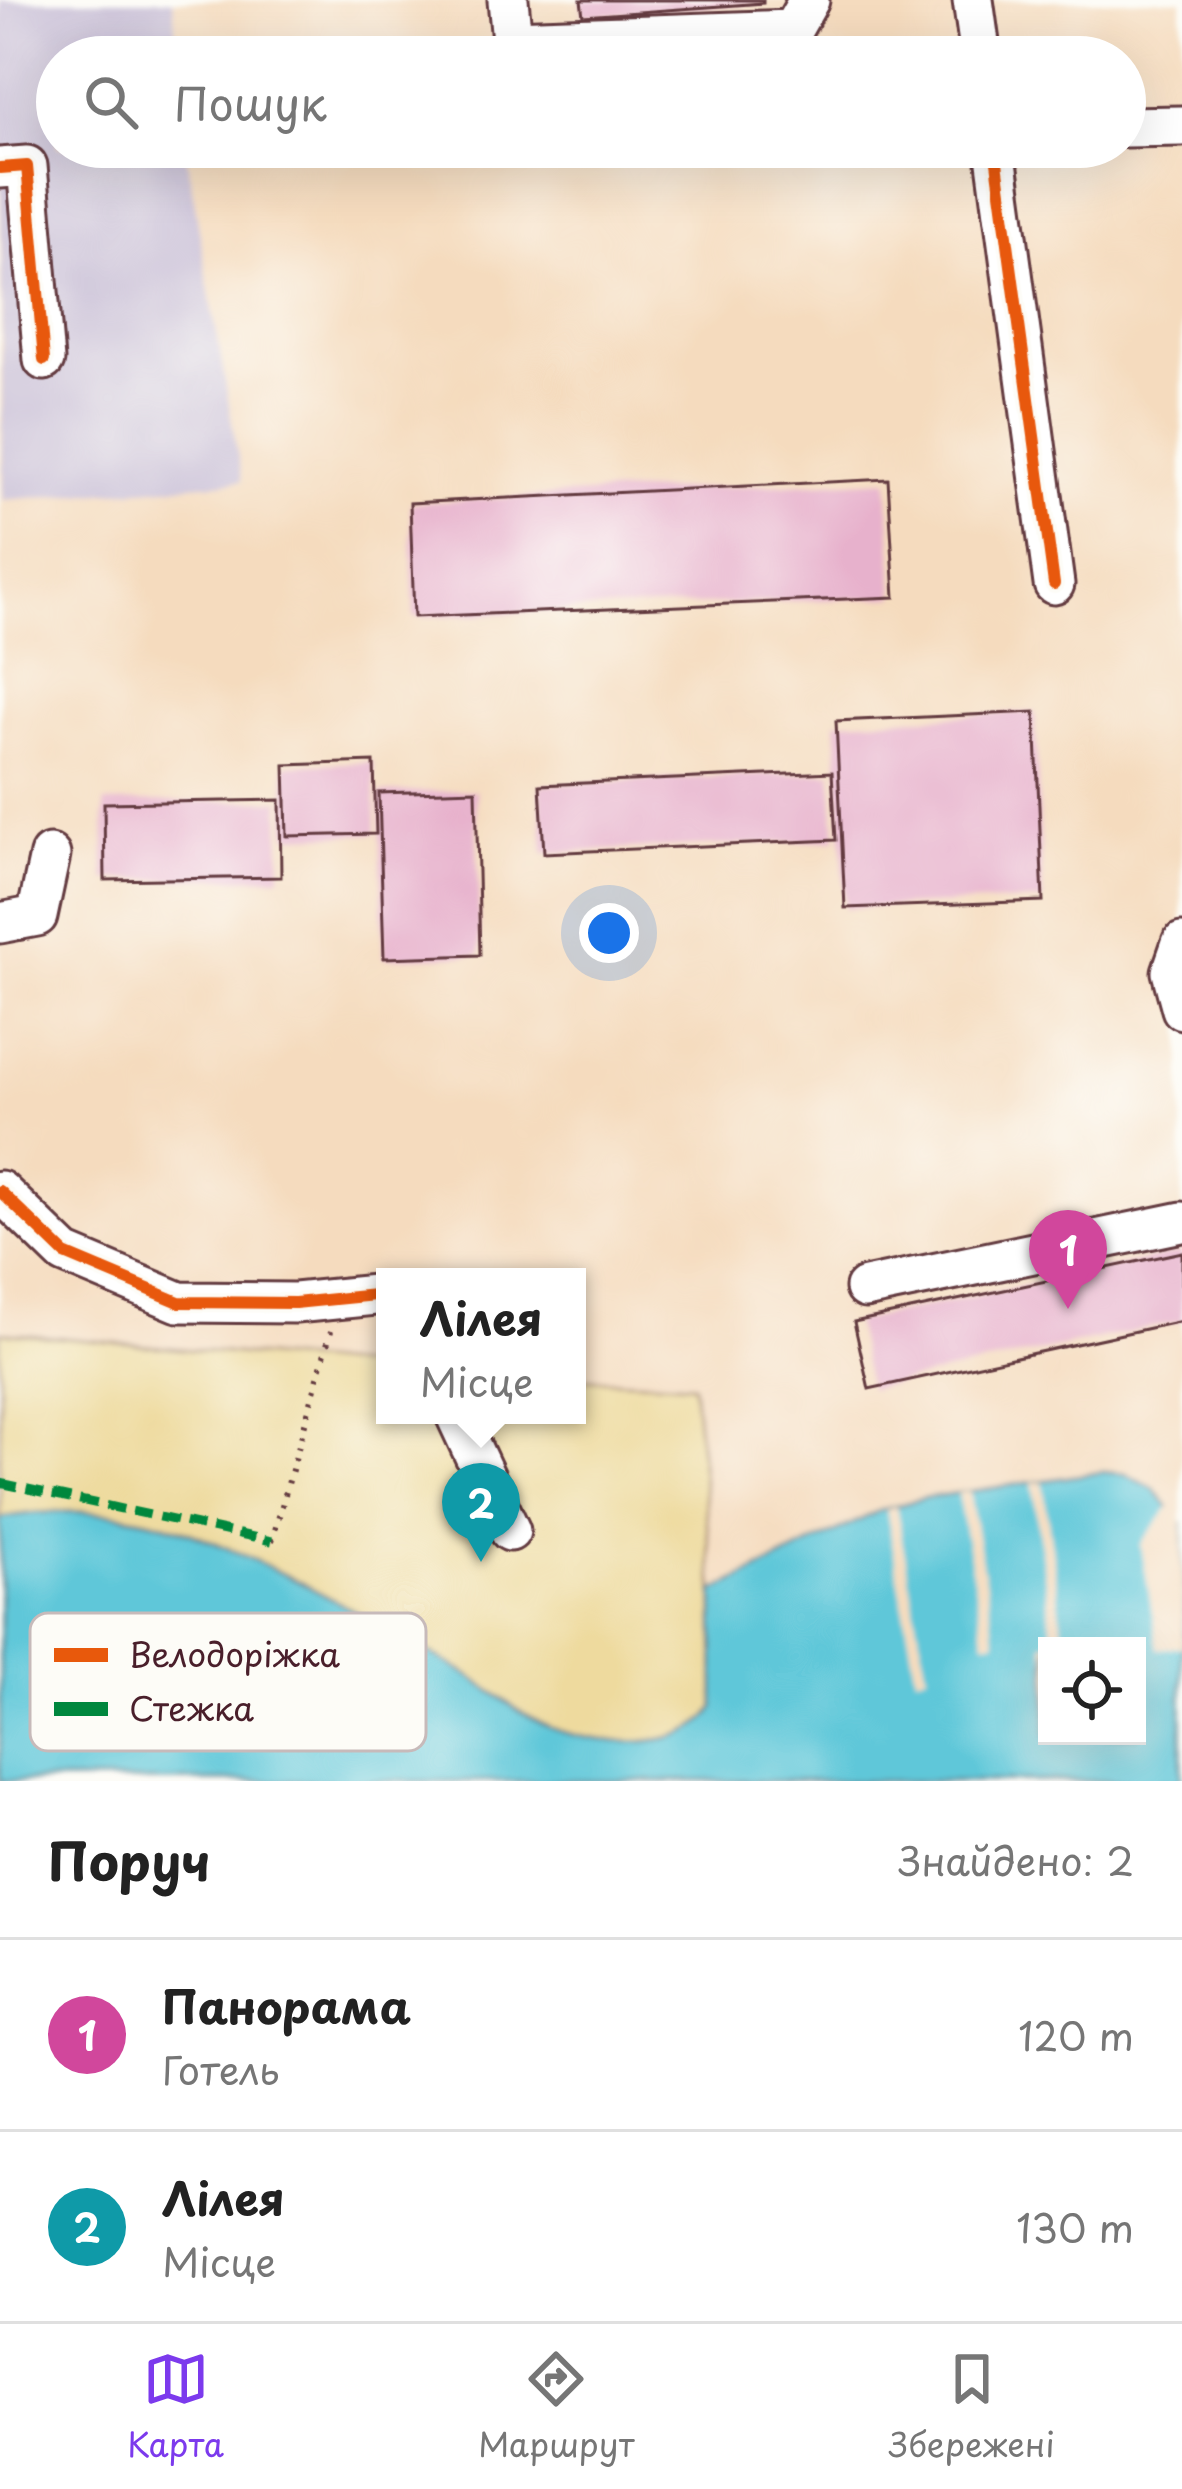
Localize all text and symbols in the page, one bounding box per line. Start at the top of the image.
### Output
search box [36,36,1146,168]
text: Пошук [174,68,327,136]
icon: search [78,69,144,135]
your location [579,903,639,963]
pin: 1 [1029,1210,1107,1309]
popup [376,1268,586,1424]
text: Лілея [420,1283,542,1351]
text: Місце [420,1351,534,1410]
pin: 2 [442,1463,520,1562]
legend [30,1613,426,1751]
text: Велодоріжка [129,1628,340,1678]
map controls [1038,1637,1146,1745]
button: locate [1038,1637,1146,1745]
text: Стежка [129,1682,254,1732]
text: Поруч [48,1821,210,1898]
text: Знайдено: 2 [898,1830,1134,1889]
text: Панорама [162,1971,411,2039]
text: 1 [78,2005,96,2064]
text: 120 m [1018,2005,1134,2064]
text: Готель [162,2039,279,2098]
text: Лілея [162,2163,285,2231]
text: 2 [73,2197,101,2256]
text: 130 m [1016,2197,1134,2256]
text: Місце [162,2231,276,2290]
tab: Карта [127,2346,224,2468]
tab: Маршрут [478,2346,635,2468]
tab: Збережені [889,2346,1055,2468]

